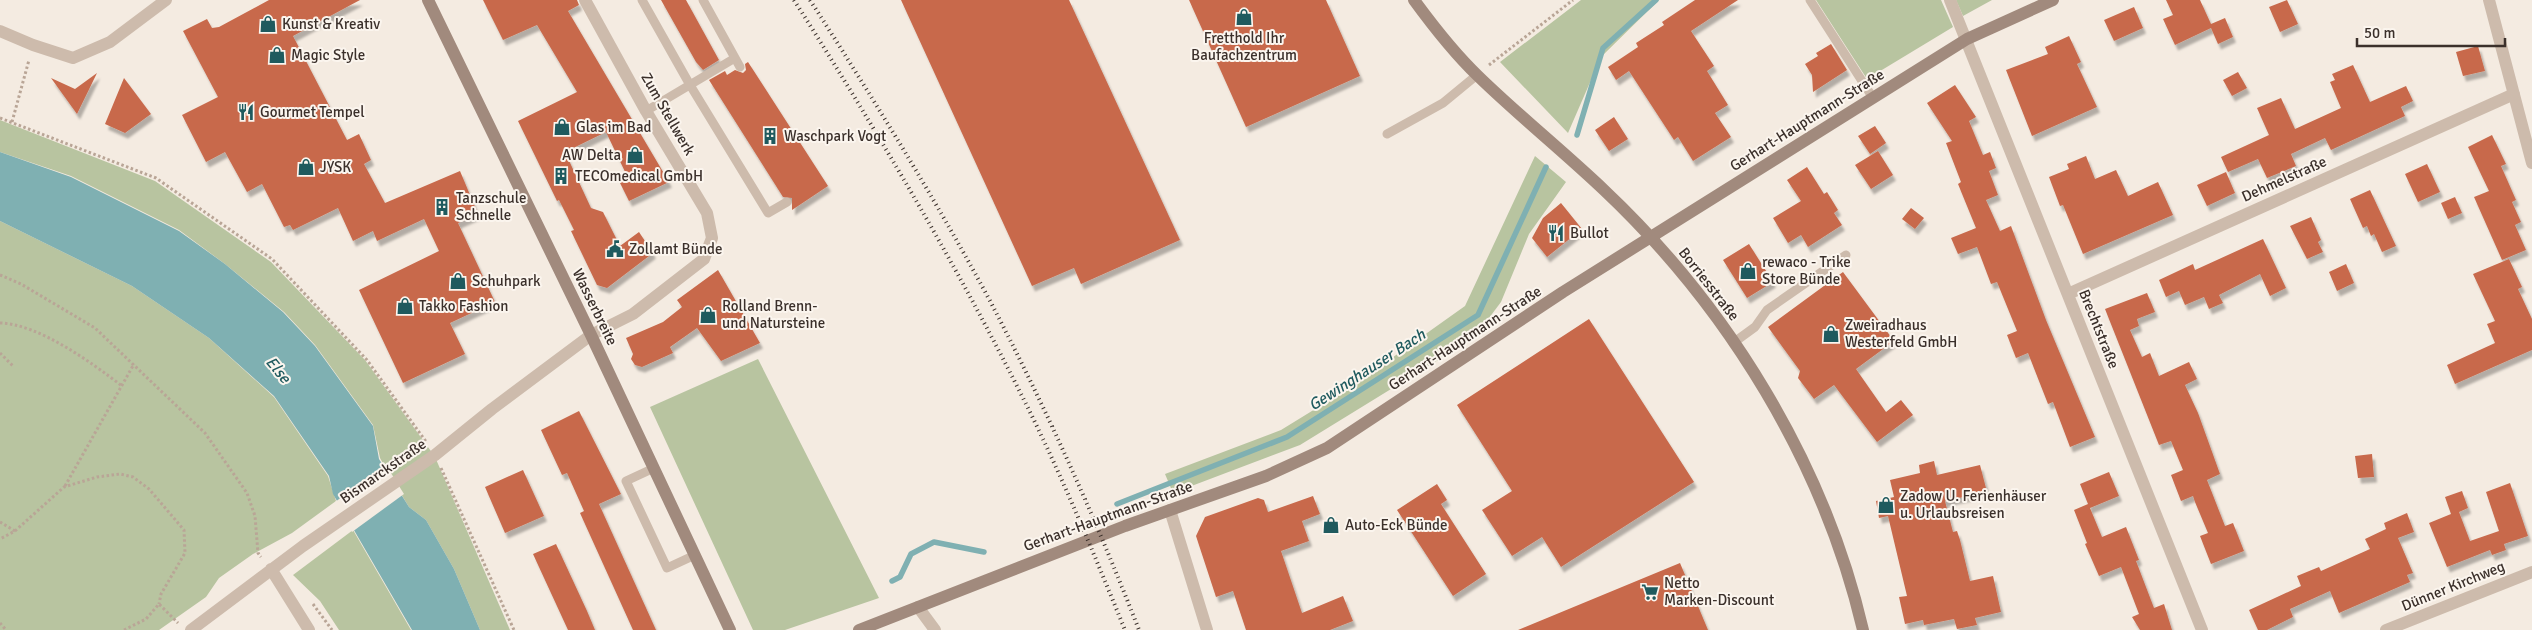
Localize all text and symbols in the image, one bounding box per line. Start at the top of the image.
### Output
shop icon: Fretthold Ihr Baufachzentrum [1234,7,1254,27]
shop icon: Kunst & Kreativ [258,14,278,34]
place label: Kunst & Kreativ [282,15,380,33]
scale bar [2357,15,2504,47]
text: 50 m [2364,24,2395,42]
place label: Fretthold Ihr Baufachzentrum [1191,29,1297,64]
shop icon: Magic Style [267,45,287,65]
place label: Magic Style [291,46,365,64]
street label: Gerhart-Hauptmann-Straße [1727,65,1887,175]
street label: Zum Stellwerk [637,70,699,159]
restaurant icon: Gourmet Tempel [236,102,256,122]
place label: Gourmet Tempel [260,103,365,121]
shop icon: Glas im Bad [552,117,572,137]
place label: Glas im Bad [576,118,651,136]
building icon: Waschpark Vogt [760,126,780,146]
place label: Waschpark Vogt [784,127,886,145]
shop icon: AW Delta [625,145,645,165]
place label: AW Delta [562,146,621,164]
street label: Dehmelstraße [2239,152,2329,206]
shop icon: JYSK [296,157,316,177]
place label: JYSK [320,158,351,176]
building icon: TECOmedical GmbH [551,166,571,186]
place label: TECOmedical GmbH [575,167,703,185]
place label: Tanzschule Schnelle [456,189,527,224]
building icon: Tanzschule Schnelle [432,197,452,217]
restaurant icon: Bullot [1546,223,1566,243]
place label: Bullot [1570,224,1609,242]
public building icon: Zollamt Bünde [605,239,625,259]
place label: Zollamt Bünde [629,240,723,258]
street label: Borriesstraße [1675,244,1743,324]
place label: rewaco - Trike Store Bünde [1762,253,1851,288]
shop icon: rewaco - Trike Store Bünde [1738,261,1758,281]
street label: Wasserbreite [569,266,621,348]
shop icon: Schuhpark [448,271,468,291]
place label: Schuhpark [472,272,541,290]
street label: Gerhart-Hauptmann-Straße [1385,282,1545,394]
street label: Brechtstraße [2075,287,2123,371]
shop icon: Takko Fashion [395,296,415,316]
place label: Takko Fashion [419,297,508,315]
place label: Rolland Brenn- und Natursteine [722,297,825,332]
shop icon: Rolland Brenn- und Natursteine [698,305,718,325]
place label: Zweiradhaus Westerfeld GmbH [1845,316,1957,351]
water label: Gewinghauser Bach [1305,324,1430,415]
shop icon: Zweiradhaus Westerfeld GmbH [1821,324,1841,344]
water label: Else [261,353,295,388]
street label: Bismarckstraße [337,435,429,507]
street label: Gerhart-Hauptmann-Straße [1021,477,1195,555]
place label: Zadow U. Ferienhäuser u. Urlaubsreisen [1900,487,2047,522]
shop icon: Zadow U. Ferienhäuser u. Urlaubsreisen [1876,495,1896,515]
shop icon: Auto-Eck Bünde [1321,515,1341,535]
place label: Auto-Eck Bünde [1345,516,1448,534]
street label: Dünner Kirchweg [2399,557,2507,615]
place label: Netto Marken-Discount [1664,574,1774,609]
supermarket icon: Netto Marken-Discount [1640,582,1660,602]

